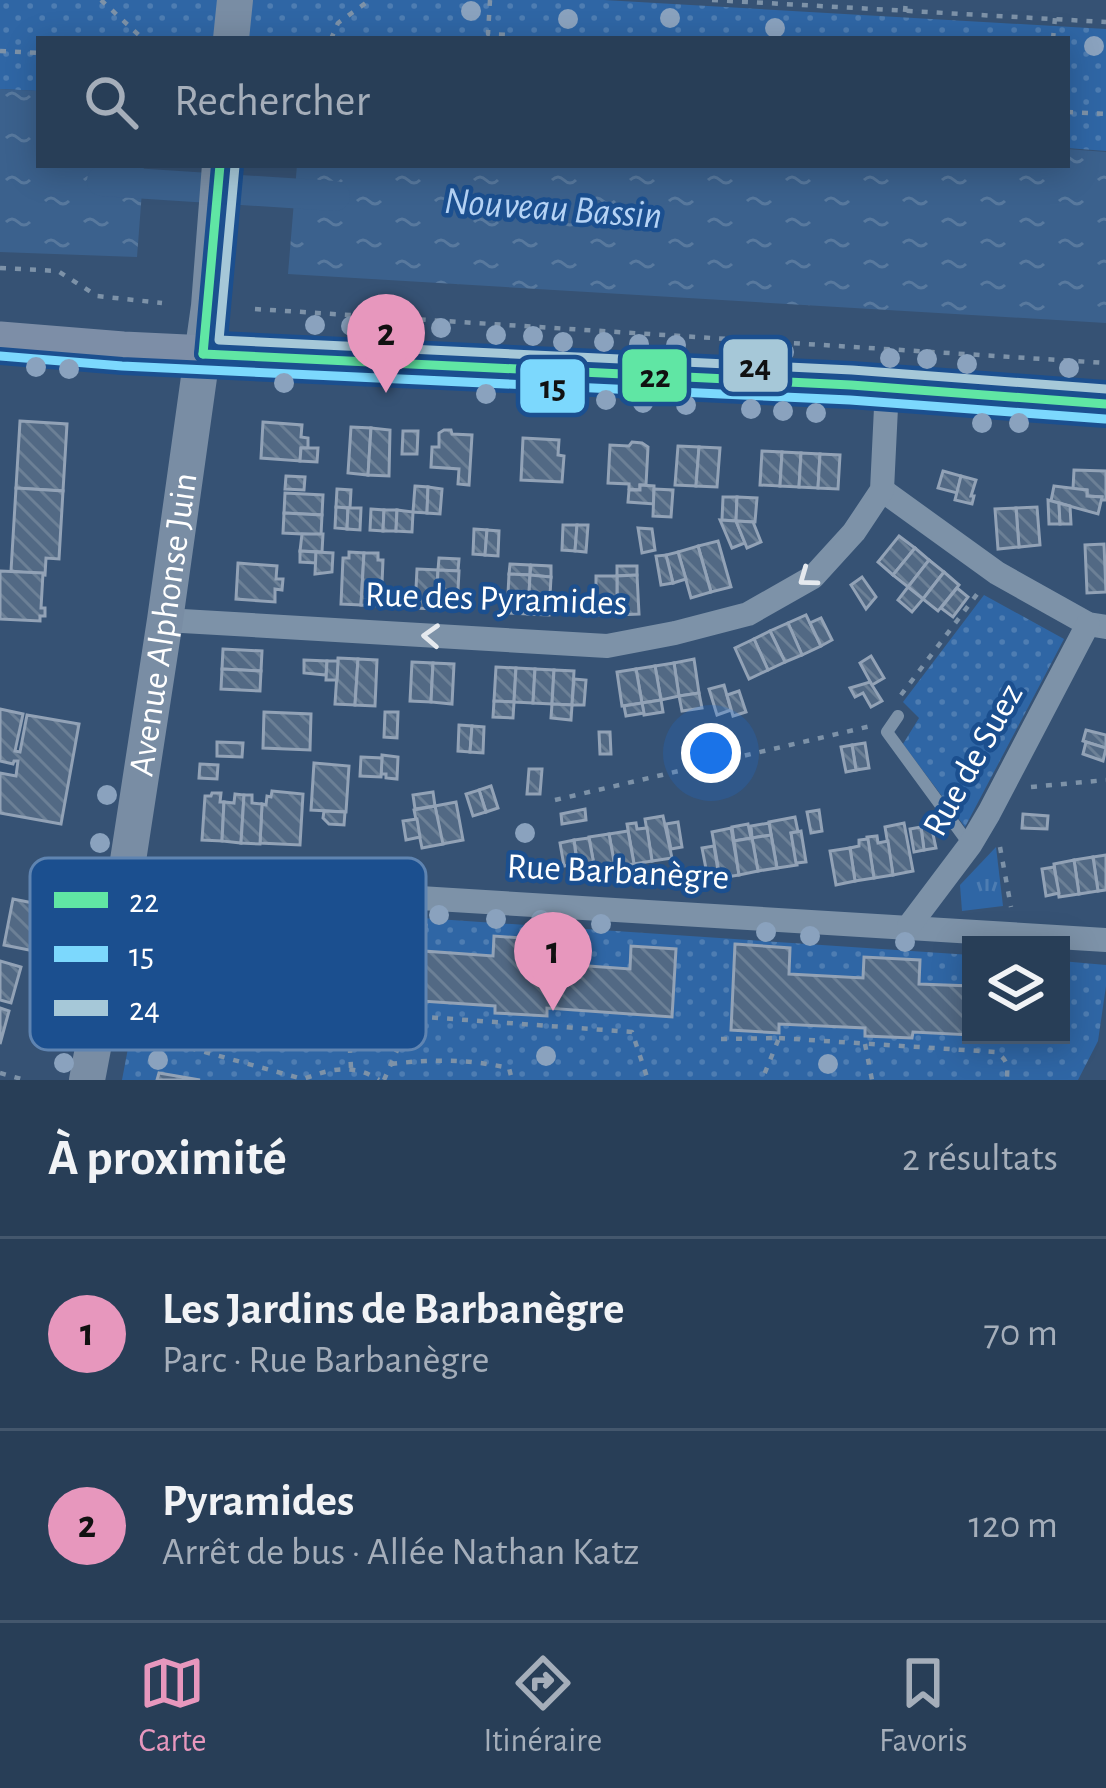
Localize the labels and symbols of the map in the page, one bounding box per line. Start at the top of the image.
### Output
water label: Nouveau Bassin [443,182,663,236]
pin: 2 [347,294,425,393]
line badge: 24 [721,337,790,394]
line badge: 22 [620,347,689,404]
text: 24 [739,351,771,384]
line badge: 15 [518,357,587,415]
text: 22 [639,361,671,394]
text: 15 [540,372,566,405]
street label: Avenue Alphonse Juin [123,471,203,779]
one-way arrow [798,564,820,586]
street label: Rue des Pyramides [364,576,628,622]
one-way arrow [421,623,440,649]
street label: Rue de Suez [917,678,1029,842]
your location [681,723,741,783]
street label: Rue Barbanègre [506,848,730,896]
legend [30,858,426,1050]
text: 22 [129,886,159,919]
pin: 1 [514,912,592,1011]
text: 15 [129,940,154,973]
text: 24 [129,994,160,1027]

